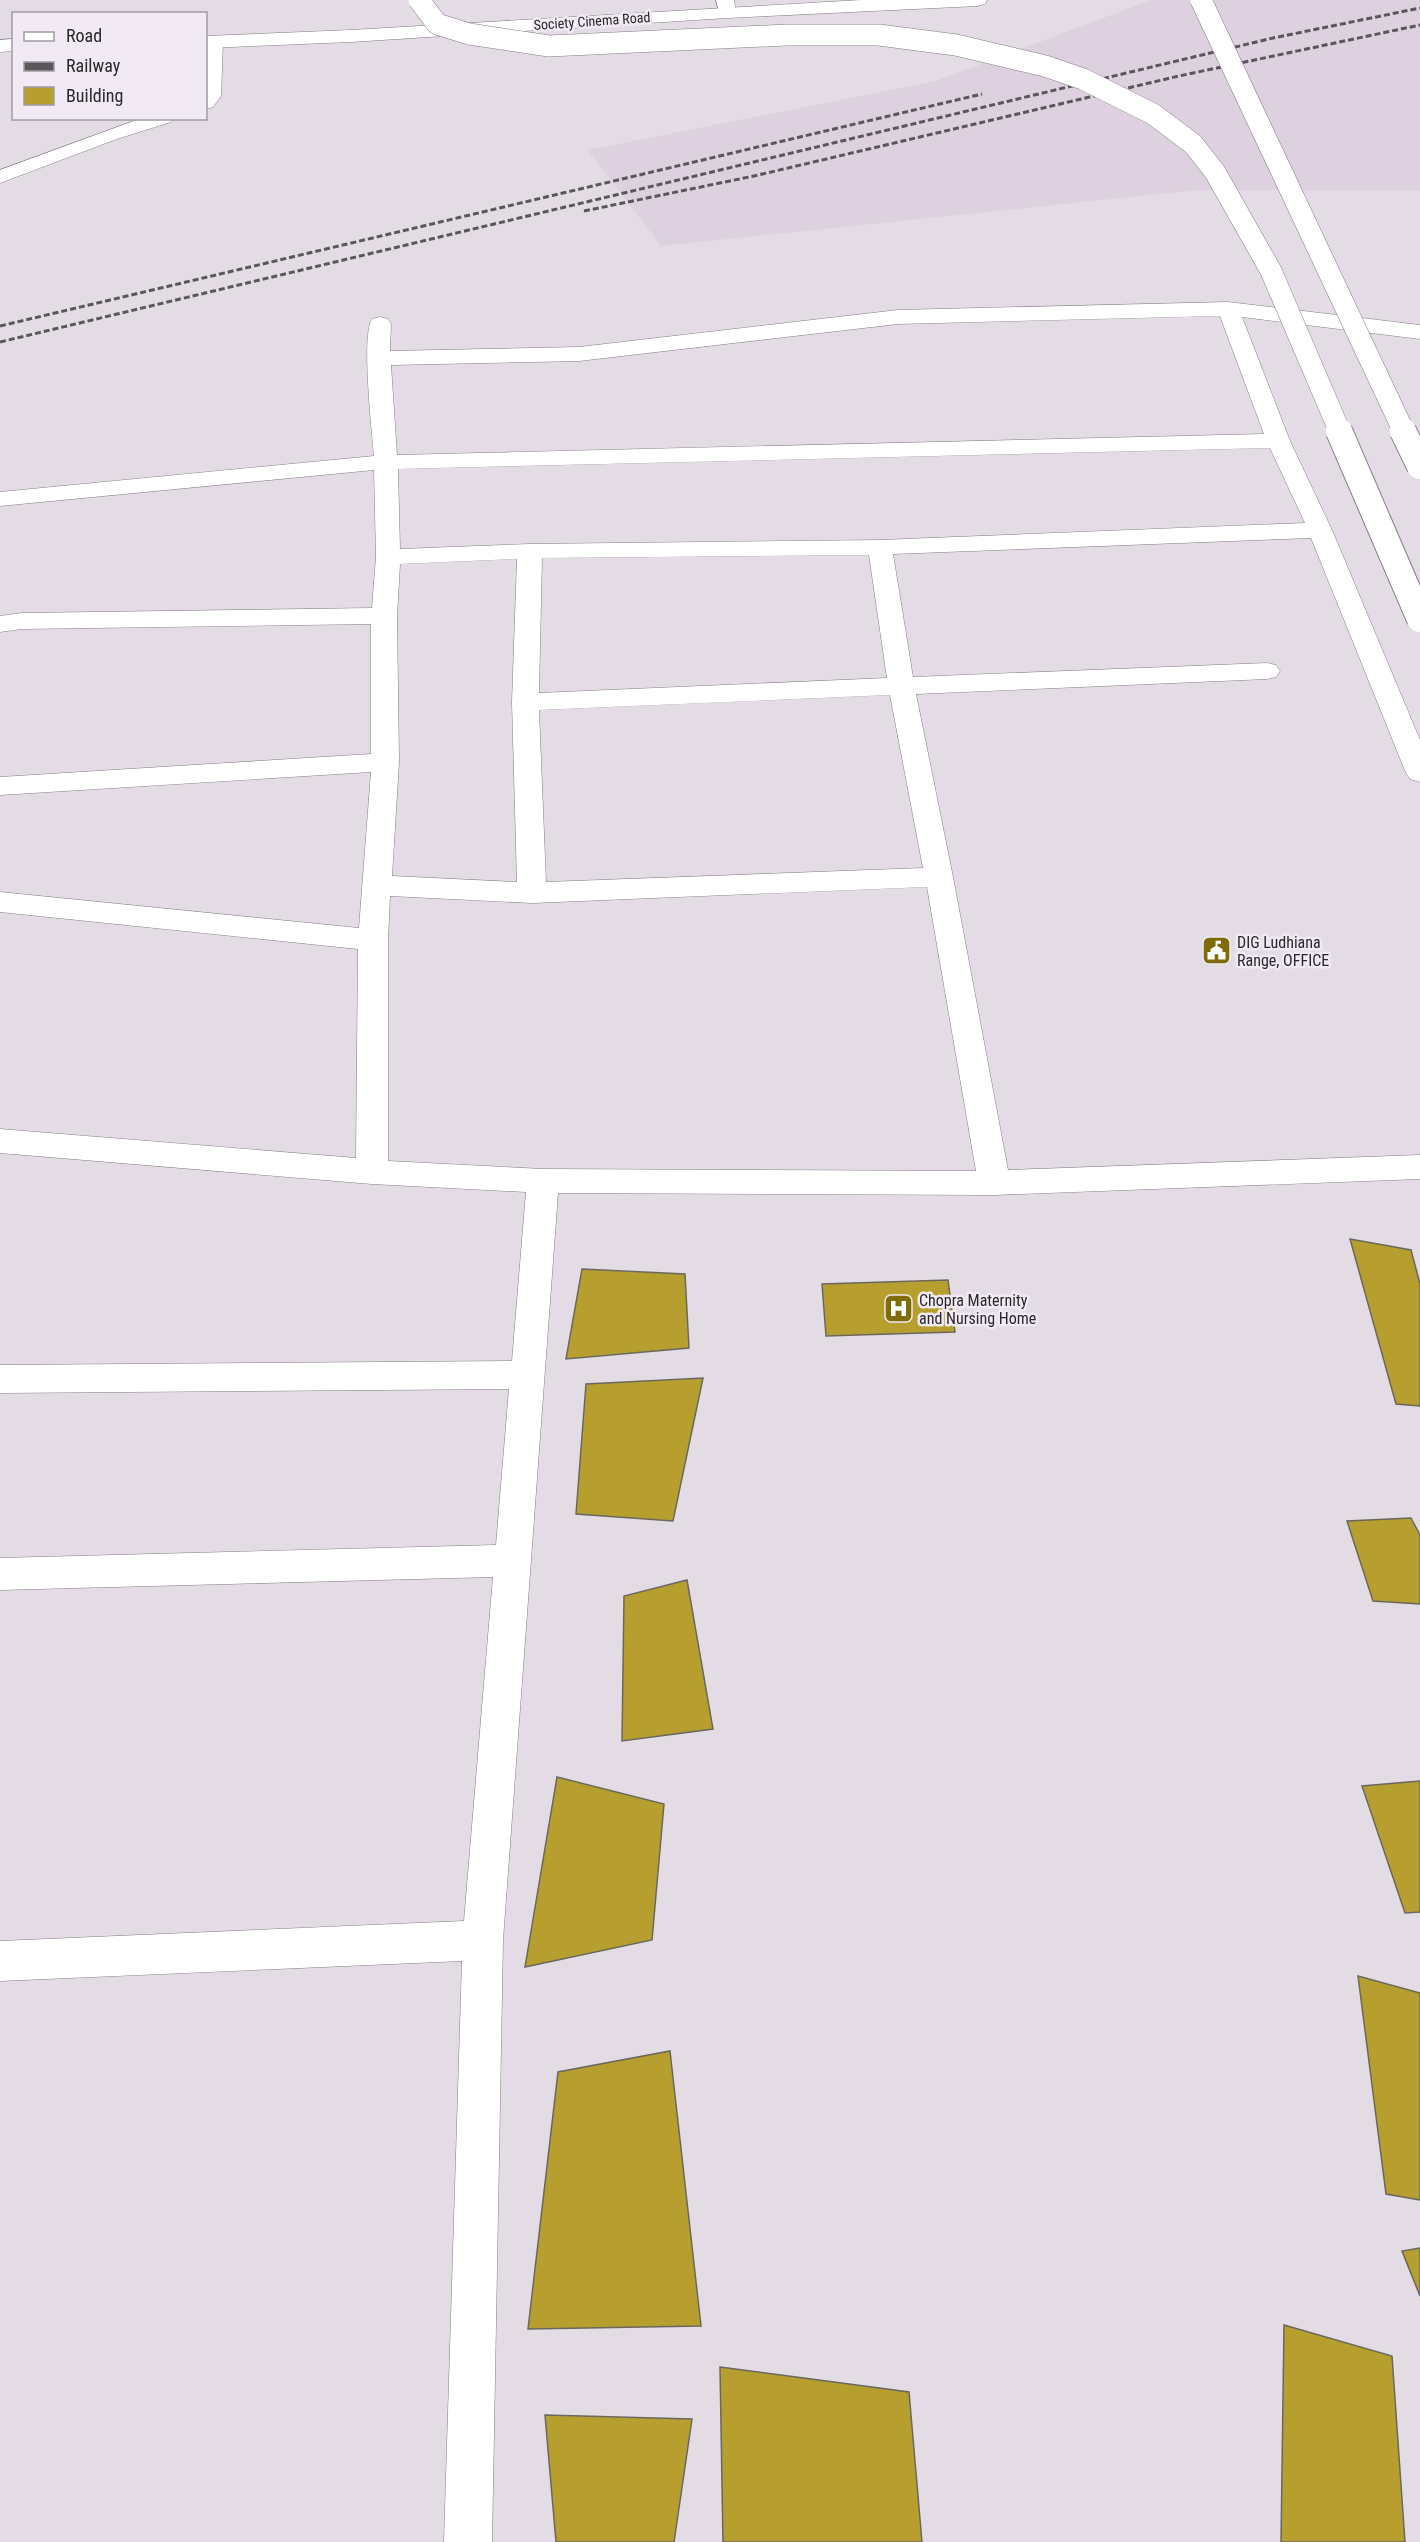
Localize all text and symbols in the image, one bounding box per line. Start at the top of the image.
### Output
street label: Society Cinema Road [533,9,651,33]
legend [12,12,207,120]
text: Road [66,25,102,46]
text: Railway [66,55,121,76]
text: Building [66,85,123,106]
place label: DIG Ludhiana Range, OFFICE [1237,933,1329,970]
public building icon: DIG Ludhiana Range, OFFICE [1200,935,1232,967]
place label: Chopra Maternity and Nursing Home [919,1291,1036,1328]
hospital icon: Chopra Maternity and Nursing Home [882,1293,914,1325]

